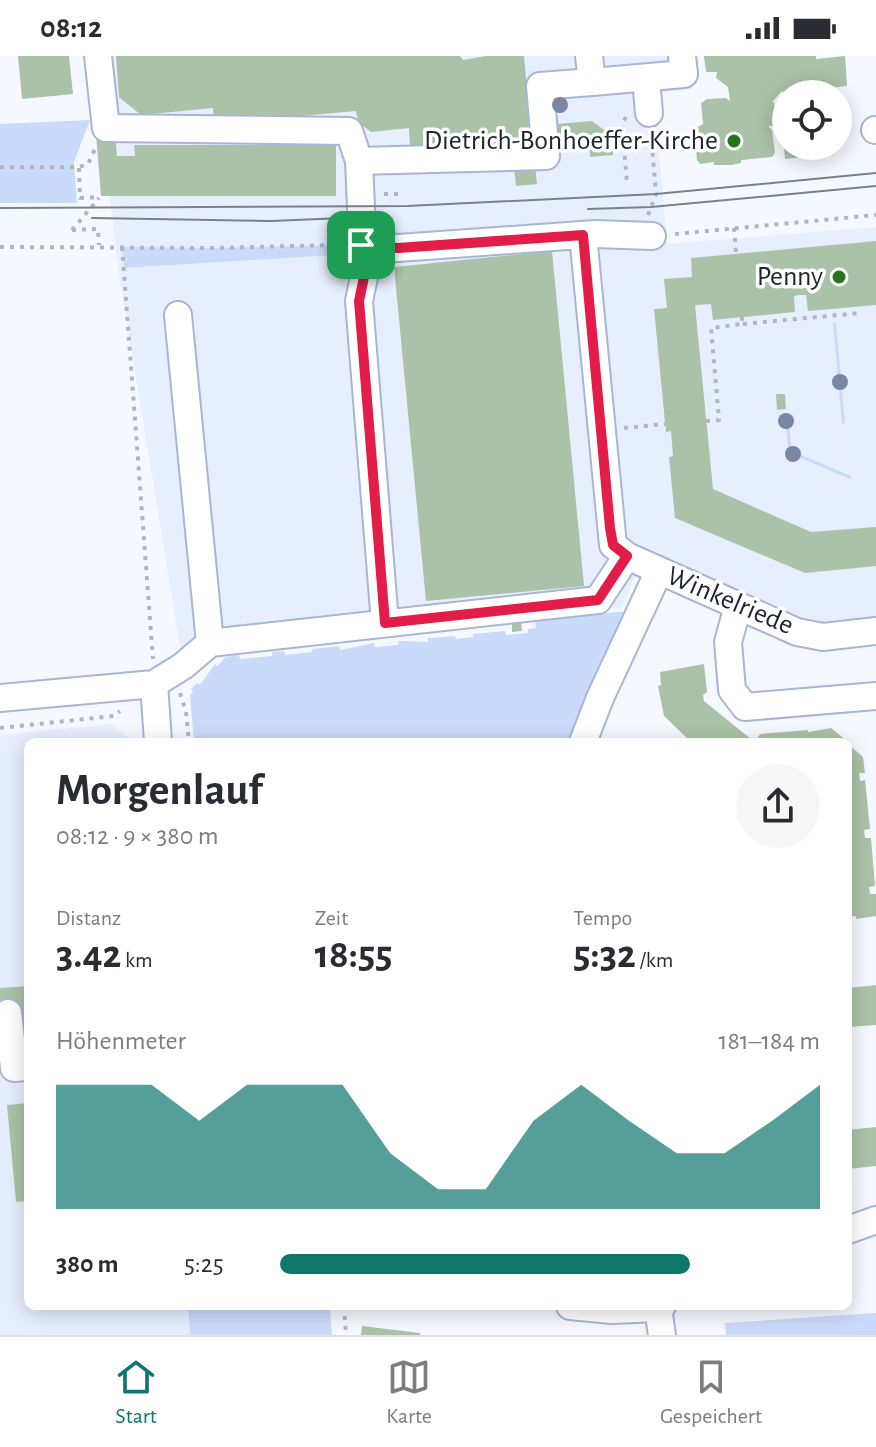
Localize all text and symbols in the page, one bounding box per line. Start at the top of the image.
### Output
text: 08:12 [40,13,102,43]
map controls [772,80,852,160]
button: locate [772,80,852,160]
place label: Dietrich-Bonhoeffer-Kirche [424,127,718,155]
marker: Dietrich-Bonhoeffer-Kirche [725,132,743,150]
pin [327,211,395,279]
icon: arrive [339,223,383,267]
place label: Penny [757,263,823,291]
marker: Penny [830,268,848,286]
street label: Winkelriede [663,562,797,640]
button: share [736,764,820,848]
text: Morgenlauf [56,769,263,813]
text: 08:12 · 9 × 380 m [56,823,218,849]
text: Distanz [56,907,121,929]
text: Zeit [315,907,348,929]
text: Tempo [573,907,632,929]
text: 3.42 [56,935,121,975]
text: 18:55 [315,935,393,975]
text: 5:32 [573,935,636,975]
text: km [121,949,153,971]
text: /km [636,949,673,971]
text: Höhenmeter [56,1028,186,1054]
text: 181–184 m [719,1028,820,1054]
text: 380 m [56,1251,118,1277]
text: 5:25 [184,1251,224,1277]
tab: Start [114,1355,158,1429]
tab: Karte [386,1355,432,1429]
tab: Gespeichert [660,1355,762,1429]

